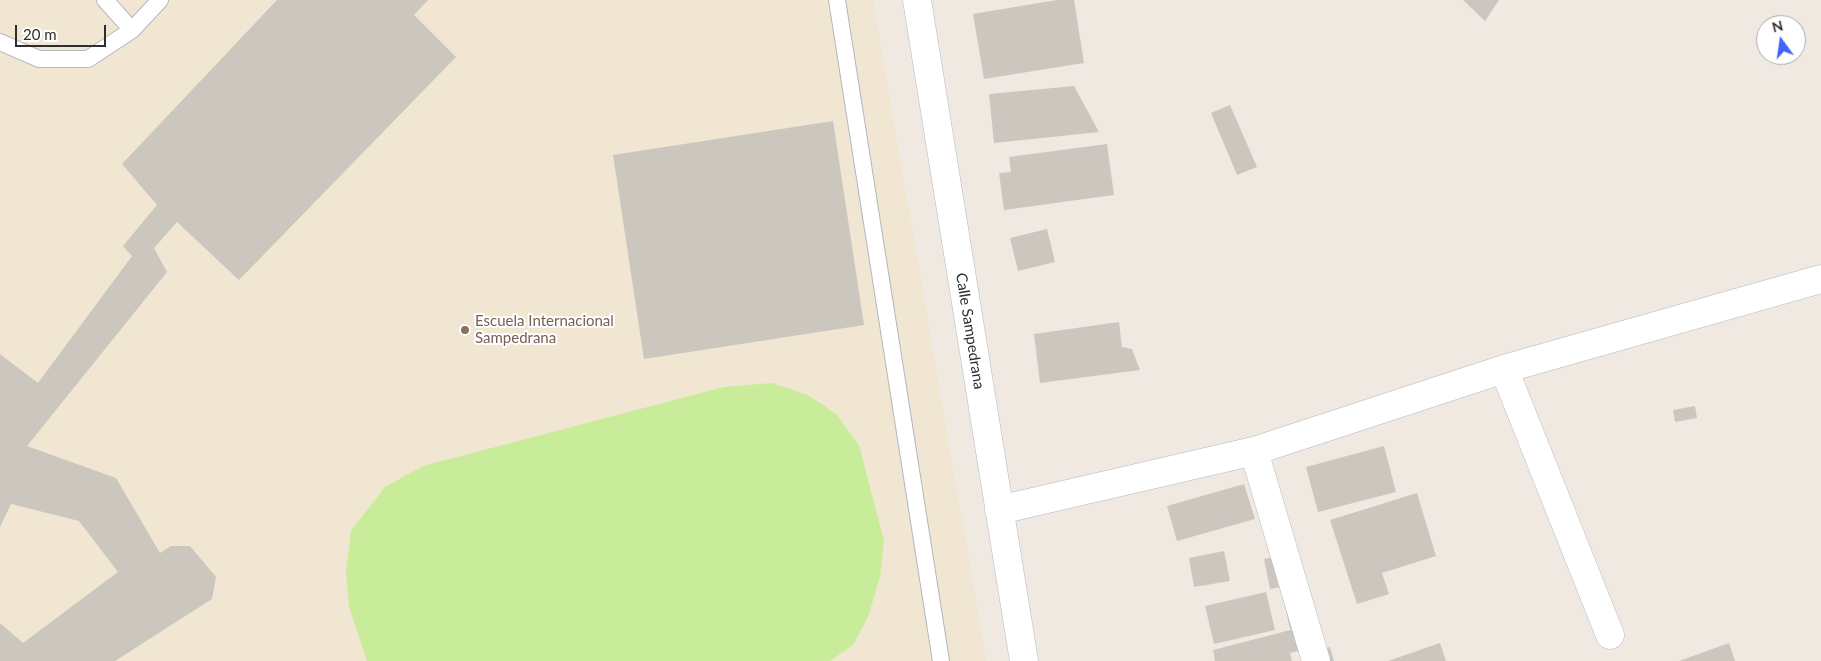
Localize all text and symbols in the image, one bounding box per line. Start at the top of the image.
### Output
scale bar [18,15,109,47]
north arrow [1756,15,1806,65]
text: N [1770,16,1785,35]
text: 20 m [23,25,57,43]
street label: Calle Sampedrana [952,272,988,390]
place label: Escuela Internacional Sampedrana [475,312,614,347]
marker: Escuela Internacional Sampedrana [459,324,471,336]

